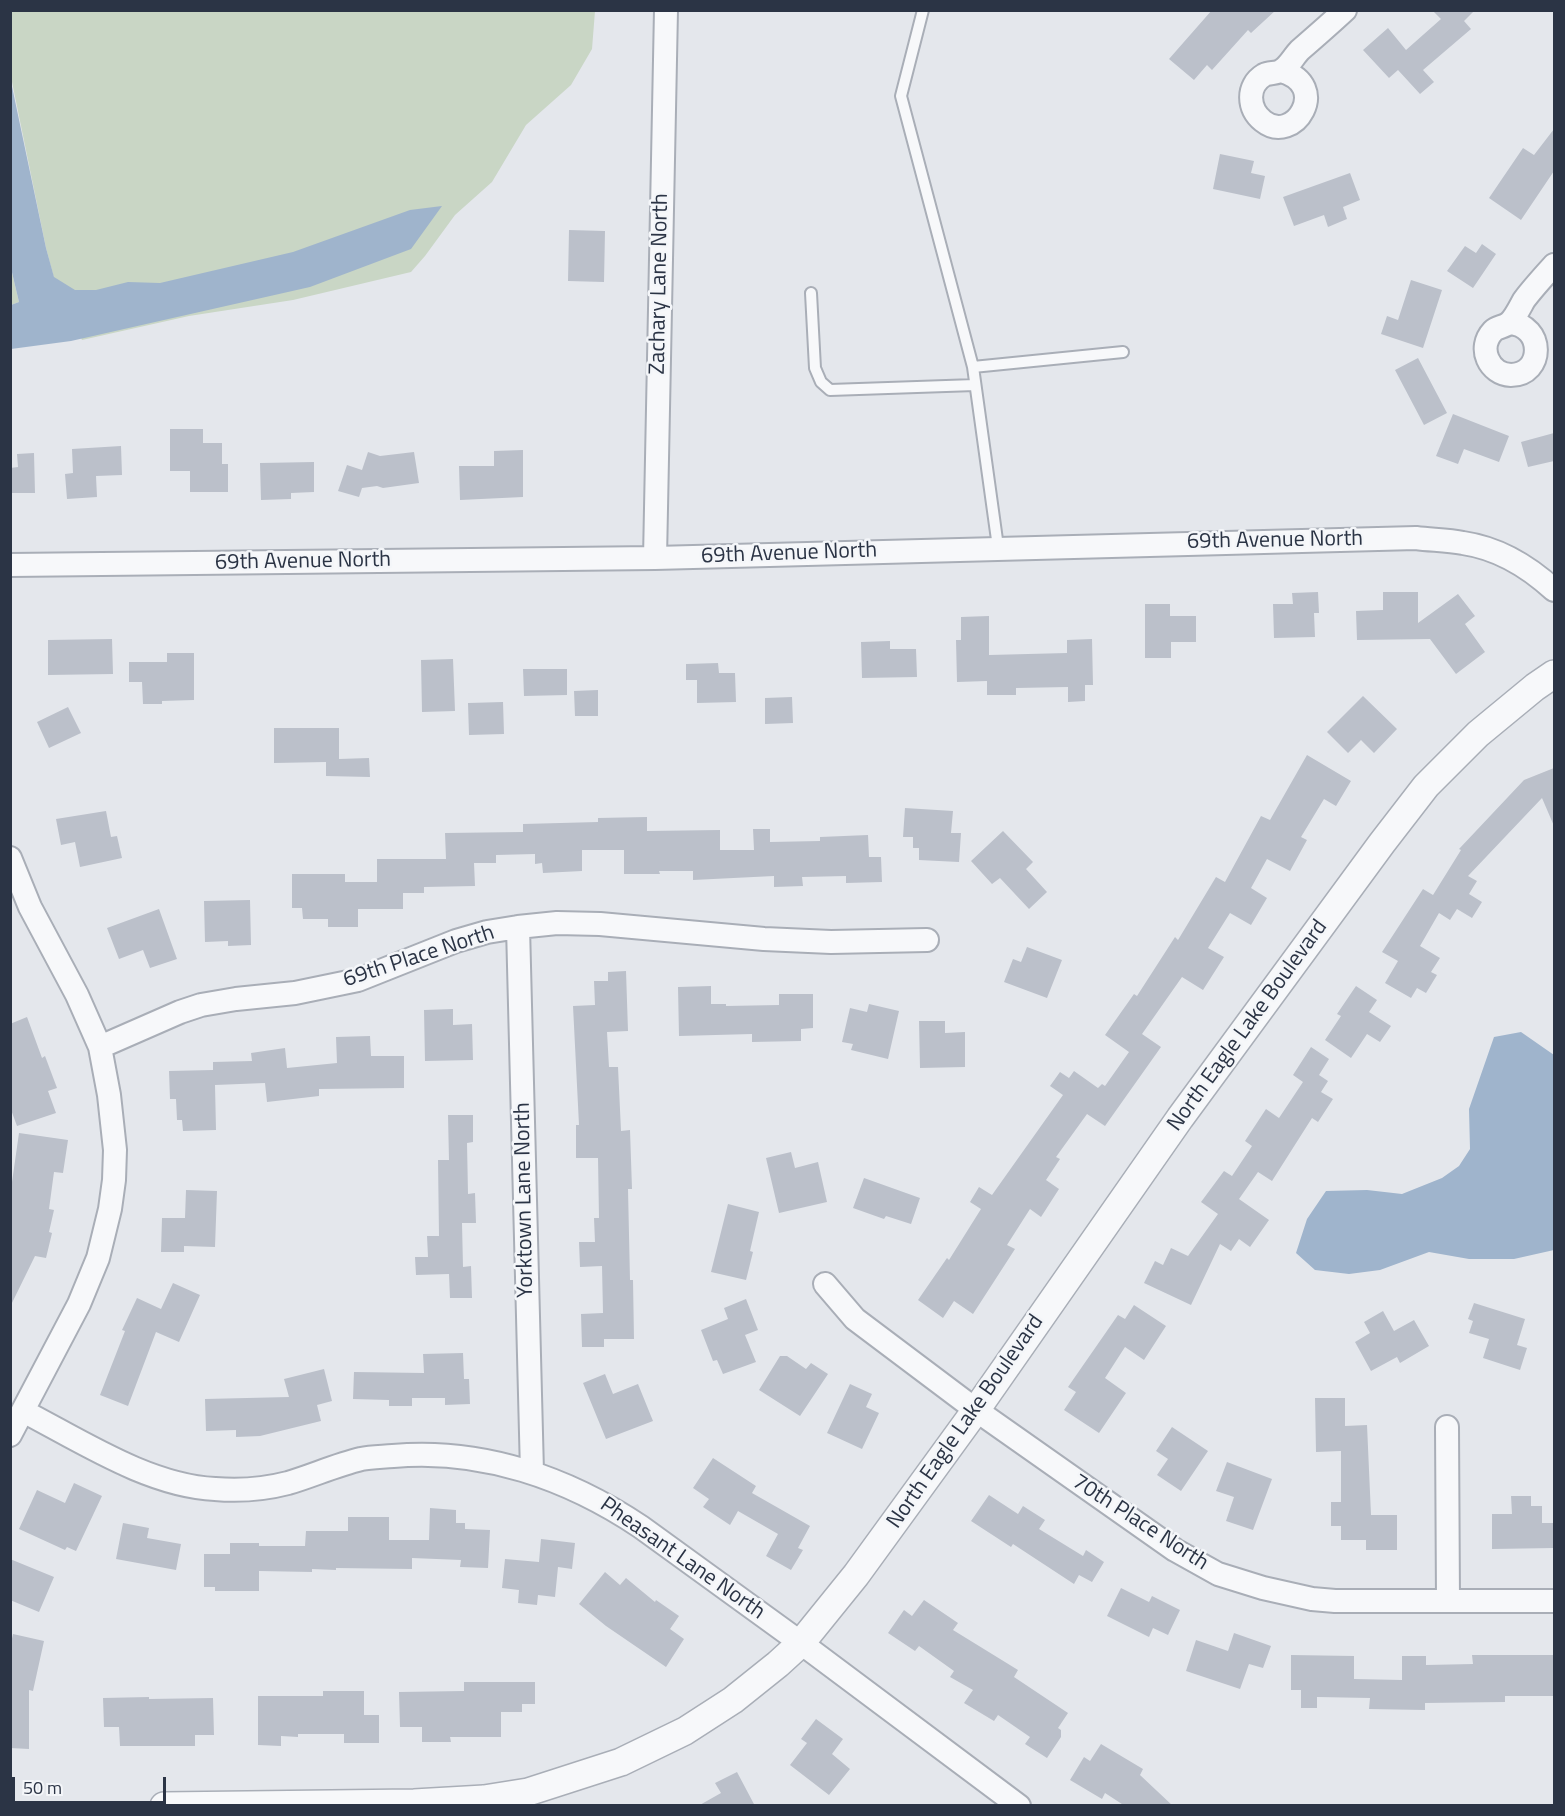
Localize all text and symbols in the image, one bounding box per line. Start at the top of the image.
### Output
street label: Zachary Lane North [645,193,675,375]
street label: 69th Avenue North [1187,526,1363,556]
street label: 69th Avenue North [700,538,878,570]
street label: 69th Avenue North [215,547,391,577]
street label: North Eagle Lake Boulevard [1162,915,1334,1137]
street label: 69th Place North [340,920,498,994]
street label: Yorktown Lane North [510,1102,540,1298]
street label: North Eagle Lake Boulevard [882,1310,1050,1534]
street label: 70th Place North [1067,1469,1213,1577]
street label: Pheasant Lane North [594,1492,770,1626]
scale bar [15,1765,170,1803]
text: 50 m [23,1774,62,1801]

